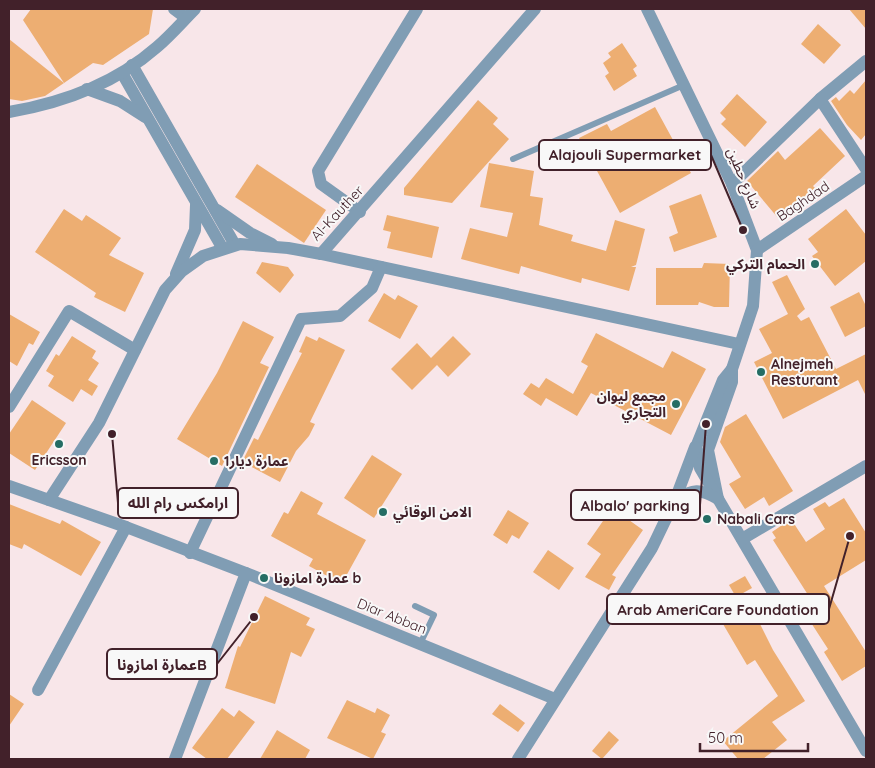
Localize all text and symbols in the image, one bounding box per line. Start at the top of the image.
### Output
callout: Alajouli Supermarket [539,140,711,170]
text: Alajouli Supermarket [549,145,701,164]
street label: شارع حطين [721,145,765,212]
street label: Baghdad [773,177,833,225]
street label: Al-Kauther [307,181,368,245]
place label: الحمام التركي [726,255,805,275]
marker: الحمام التركي [809,258,821,270]
place label: Alnejmeh Resturant [771,355,839,389]
marker: Alnejmeh Resturant [755,366,767,378]
place label: مجمع ليوان التجاري [597,387,666,423]
marker: مجمع ليوان التجاري [670,398,682,410]
marker: Ericsson [53,438,65,450]
place label: Ericsson [31,451,87,469]
place label: عمارة ديار1 [224,452,289,470]
marker: عمارة ديار1 [208,455,220,467]
callout: ارامكس رام الله [118,488,238,518]
callout: Albalo' parking [571,490,700,520]
text: ارامكس رام الله [128,493,228,514]
text: Albalo' parking [580,496,690,515]
place label: الامن الوقائي [393,503,472,523]
marker: الامن الوقائي [377,506,389,518]
place label: Nabali Cars [717,510,795,528]
marker: Nabali Cars [701,513,713,525]
place label: عمارة امازونا b [274,569,362,587]
marker: عمارة امازونا b [258,572,270,584]
street label: Diar Abban [355,594,429,638]
callout: Arab AmeriCare Foundation [607,594,829,624]
text: Arab AmeriCare Foundation [617,600,819,619]
callout: عمارة امازوناB [107,649,217,679]
text: عمارة امازوناB [117,655,207,674]
scale bar [700,720,808,752]
text: 50 m [708,728,743,747]

